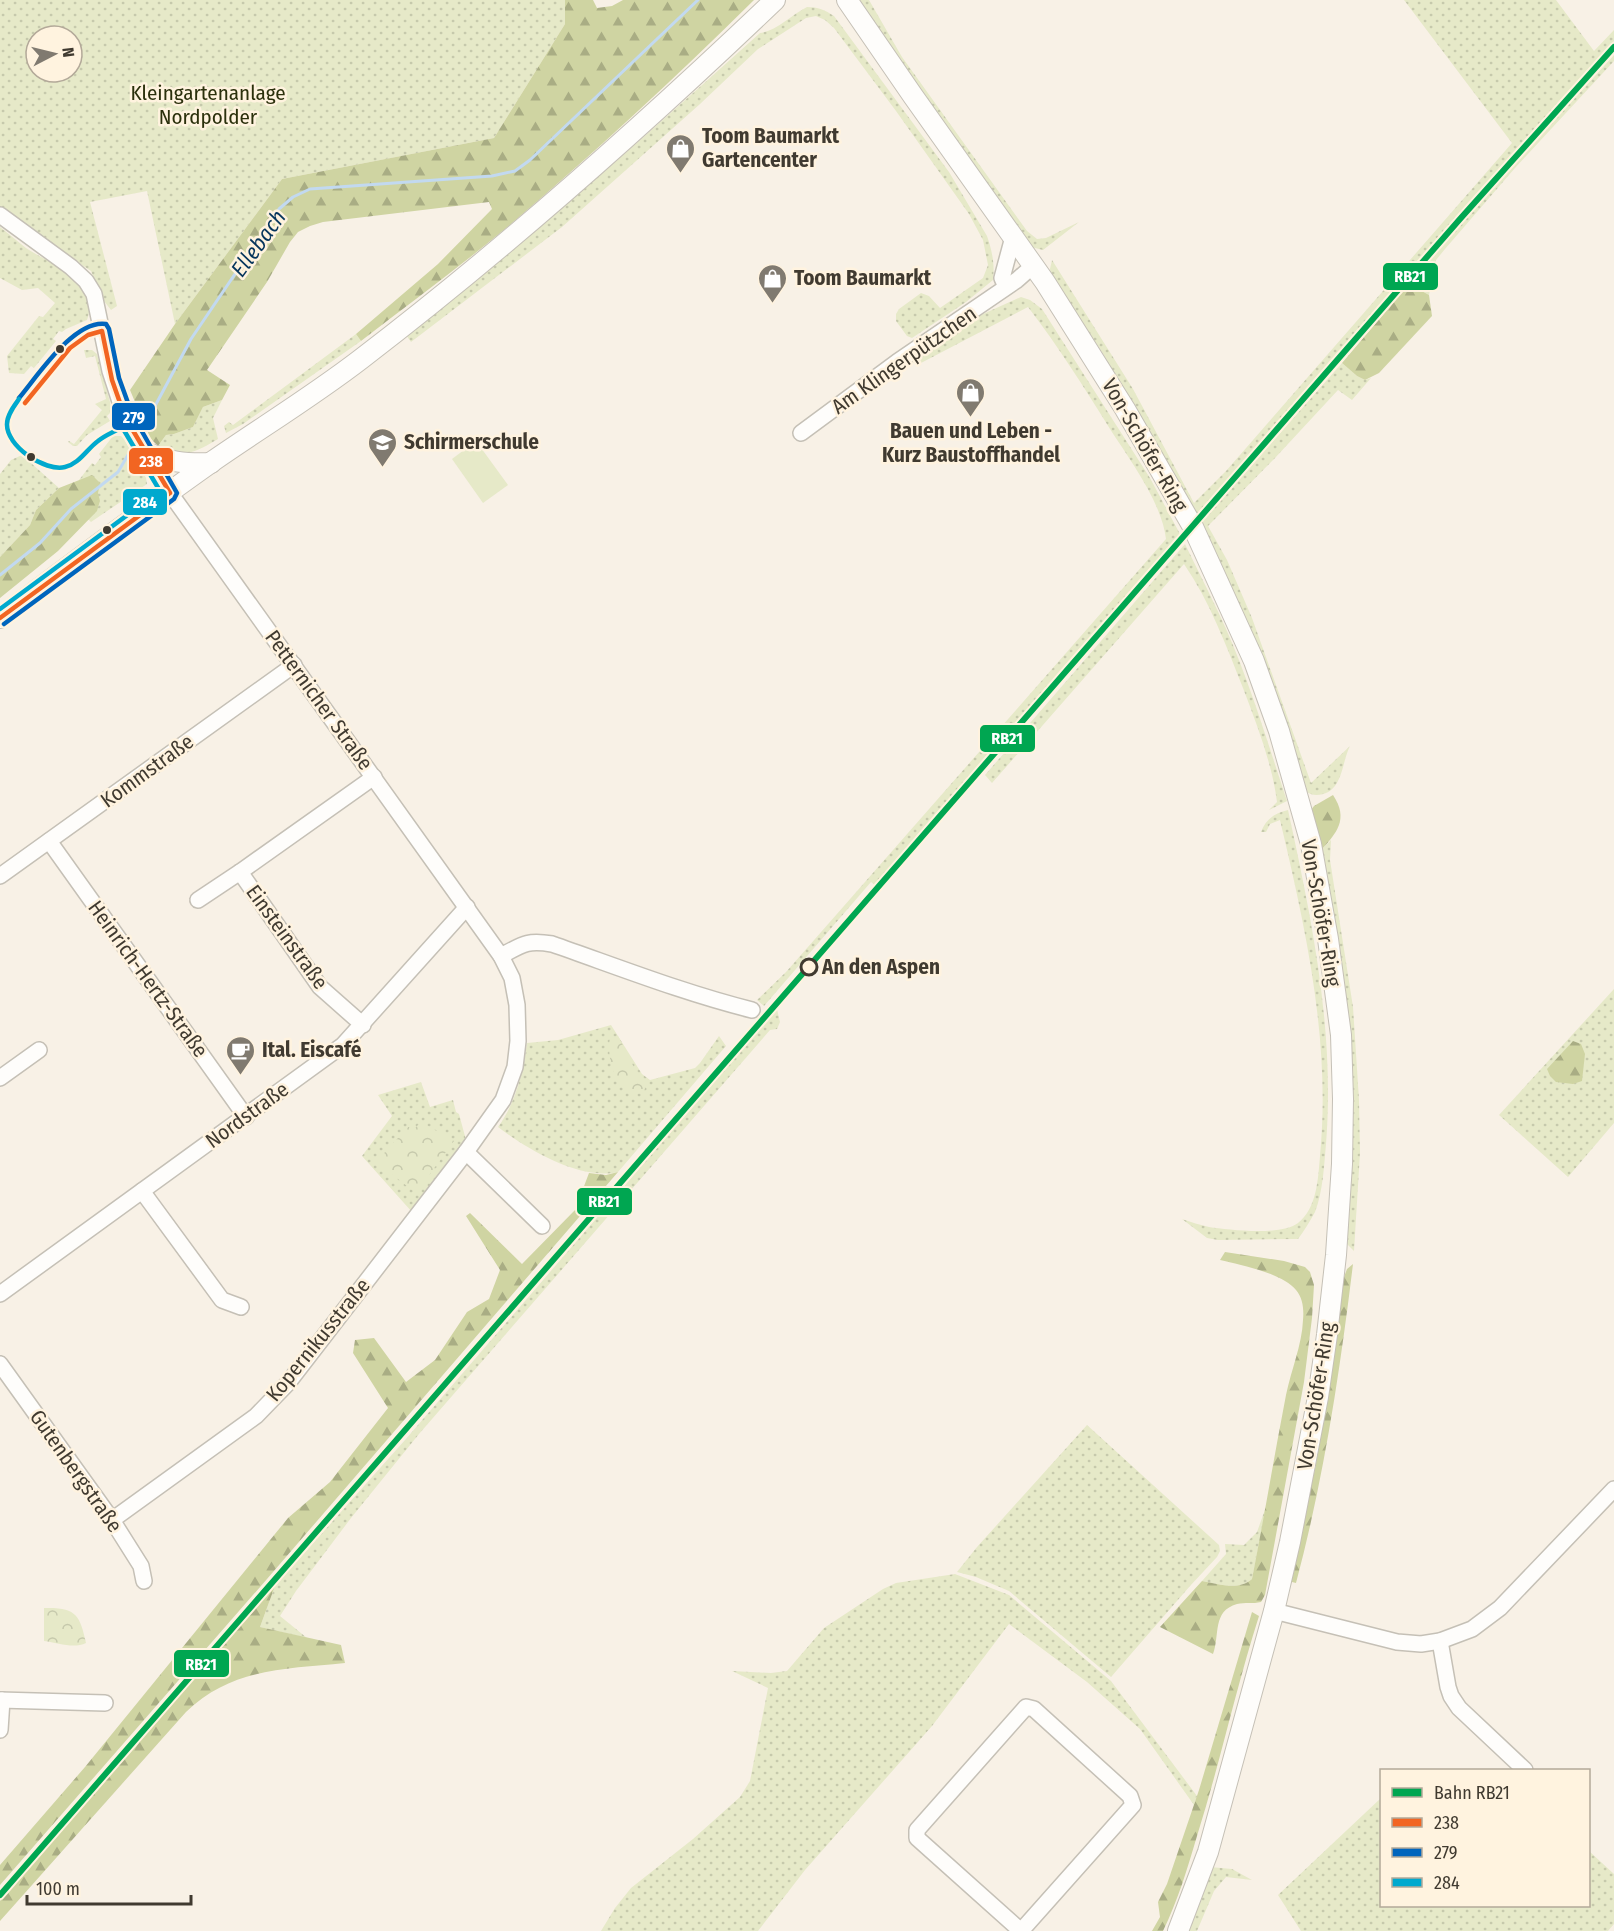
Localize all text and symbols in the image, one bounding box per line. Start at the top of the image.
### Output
north arrow [24,24,84,84]
text: N [58,46,78,58]
park label: Kleingartenanlage Nordpolder [130,80,286,130]
place label: Toom Baumarkt Gartencenter [702,123,840,173]
shop icon: Toom Baumarkt Gartencenter [665,132,697,174]
water label: Ellebach [225,205,292,282]
shop icon: Toom Baumarkt [757,262,789,304]
line badge: RB21 [1382,262,1439,291]
place label: Toom Baumarkt [794,265,932,291]
text: RB21 [1394,267,1426,286]
street label: Am Klingerpützchen [826,300,982,420]
unlabelled marker [54,343,66,355]
street label: Von-Schöfer-Ring [1096,374,1194,516]
shop icon: Bauen und Leben - Kurz Baustoffhandel [955,376,987,418]
line badge: 279 [111,402,156,431]
text: 279 [122,408,145,427]
place label: Bauen und Leben - Kurz Baustoffhandel [882,418,1060,468]
school or university icon: Schirmerschule [367,426,399,468]
place label: Schirmerschule [404,429,539,455]
line badge: 238 [128,447,174,475]
unlabelled marker [25,451,37,463]
text: 238 [138,452,163,471]
line badge: 284 [122,488,168,516]
text: 284 [132,493,157,512]
unlabelled marker [101,524,113,536]
street label: Petternicher Straße [259,625,379,775]
line badge: RB21 [979,724,1036,753]
street label: Kommstraße [95,729,199,813]
text: RB21 [991,729,1023,748]
street label: Von-Schöfer-Ring [1295,837,1347,989]
street label: Einsteinstraße [240,880,334,994]
street label: Heinrich-Hertz-Straße [82,895,214,1063]
place label: An den Aspen [821,954,940,980]
marker: An den Aspen [800,958,818,976]
cafe icon: Ital. Eiscafé [225,1034,257,1076]
place label: Ital. Eiscafé [262,1037,362,1063]
street label: Nordstraße [200,1076,294,1154]
line badge: RB21 [576,1187,633,1216]
text: RB21 [588,1192,620,1211]
street label: Kopernikusstraße [260,1273,376,1407]
street label: Von-Schöfer-Ring [1291,1320,1341,1472]
street label: Gutenbergstraße [24,1405,128,1537]
line badge: RB21 [173,1649,230,1678]
text: RB21 [185,1655,217,1674]
legend [1380,1769,1590,1907]
text: Bahn RB21 [1434,1782,1510,1804]
text: 238 [1434,1812,1459,1834]
text: 279 [1434,1842,1458,1864]
scale bar [27,1868,190,1906]
text: 284 [1434,1872,1460,1894]
text: 100 m [36,1878,80,1900]

